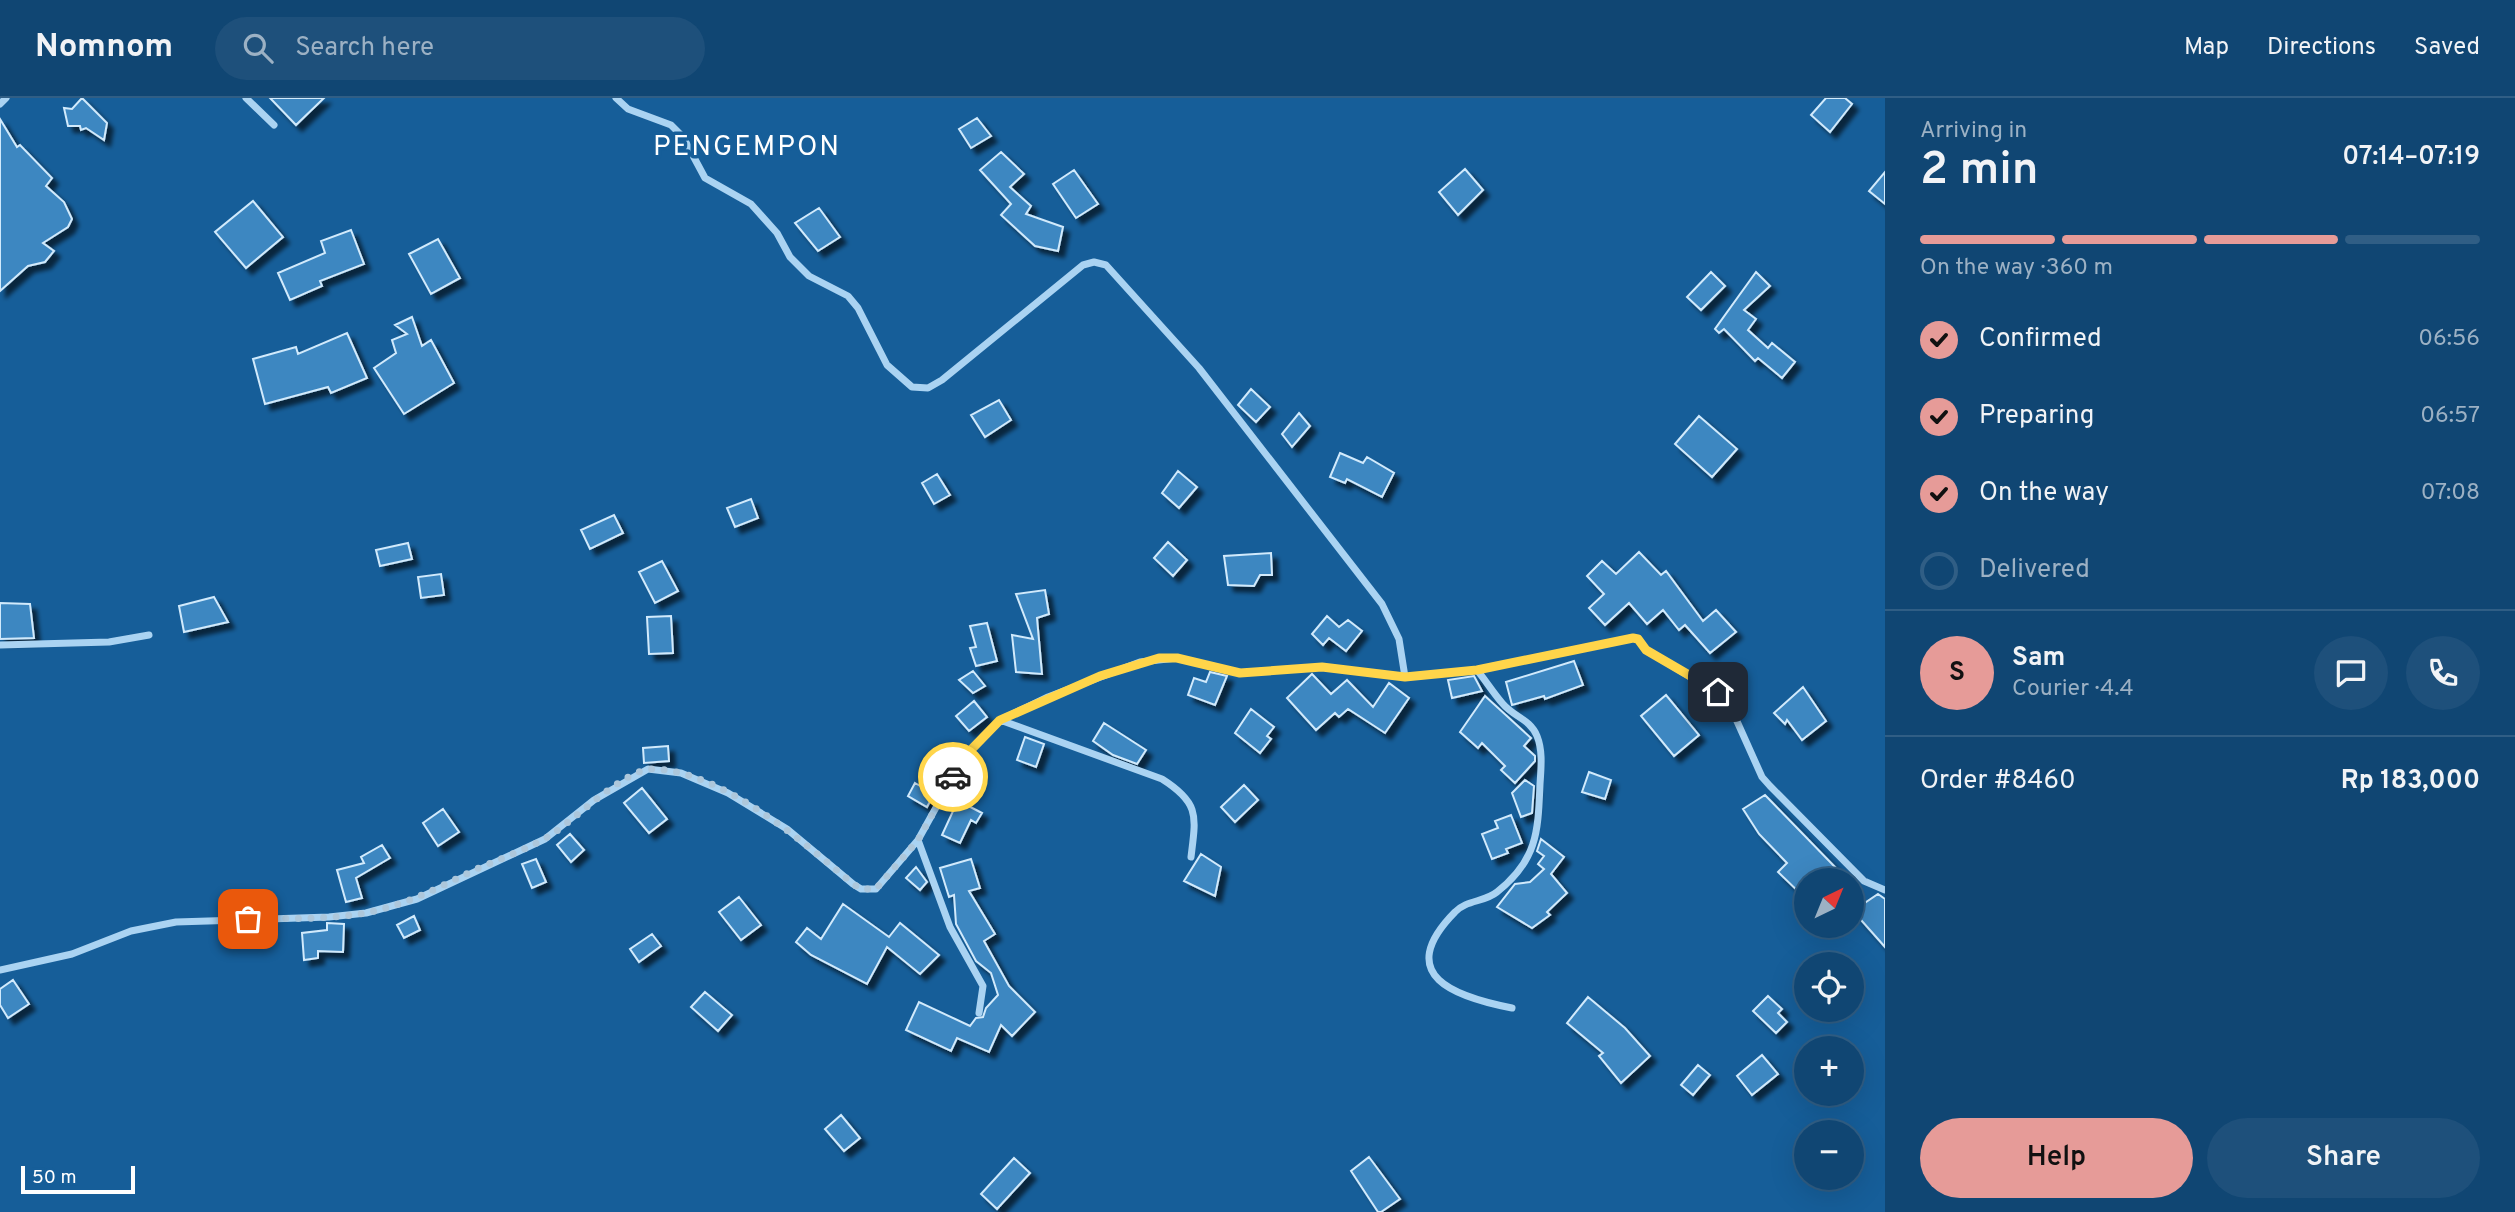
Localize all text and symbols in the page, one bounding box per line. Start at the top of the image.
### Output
search box [215,17,705,80]
text: Nomnom [35,27,173,69]
icon: search [239,29,277,67]
text: Search here [295,32,434,65]
text: Map [2184,33,2229,63]
text: Directions [2267,33,2376,63]
text: Saved [2414,33,2480,63]
text: Arriving in [1920,117,2027,146]
district label: PENGEMPON [653,130,841,166]
text: 07:14–07:19 [2342,141,2480,174]
text: 2 min [1920,142,2039,201]
text: On the way · 360 m [1920,254,2113,283]
icon: check [1920,321,1958,359]
text: Confirmed [1979,323,2102,356]
text: 06:56 [2418,325,2480,354]
icon: check [1920,398,1958,436]
text: Preparing [1979,400,2094,433]
text: 06:57 [2420,402,2480,431]
icon: check [1920,475,1958,513]
text: On the way [1979,477,2109,510]
text: 07:08 [2421,479,2480,508]
text: Delivered [1979,554,2090,587]
button: chat [2314,636,2388,710]
button: phone [2406,636,2480,710]
text: Sam [2012,642,2065,675]
text: S [1949,657,1965,690]
pin [1688,662,1748,722]
icon: home [1699,673,1737,711]
text: Courier · 4.4 [2012,675,2134,704]
courier [918,742,988,812]
icon: car [934,758,972,796]
text: Order #8460 [1920,765,2076,798]
text: Rp 183,000 [2341,765,2480,798]
north arrow [1794,868,1864,938]
map controls [1794,868,1864,1190]
pin [218,889,278,949]
icon: bag [229,900,267,938]
button: locate [1794,952,1864,1022]
button: + [1794,1036,1864,1106]
button: Help [1920,1118,2193,1198]
button: Share [2207,1118,2480,1198]
button: − [1794,1120,1864,1190]
scale bar [21,1163,135,1195]
text: 50 m [32,1166,77,1190]

